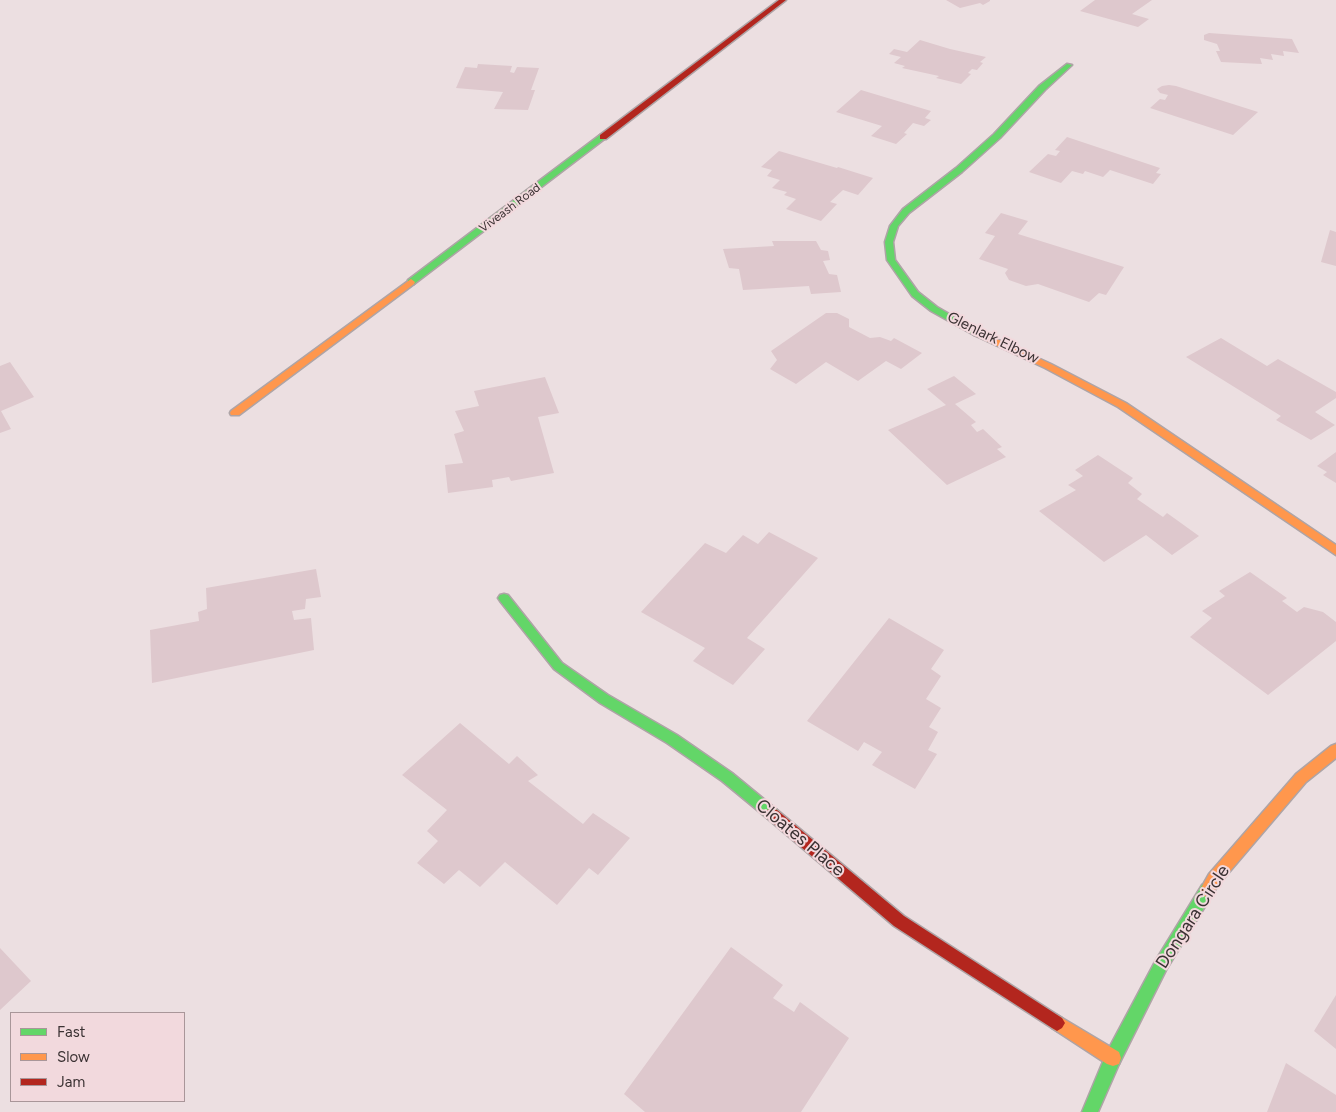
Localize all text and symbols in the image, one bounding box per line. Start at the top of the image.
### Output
street label: Viveash Road [477,180,543,236]
street label: Glenlark Elbow [944,308,1042,368]
street label: Cloates Place [751,795,849,881]
street label: Dongara Circle [1152,861,1234,973]
legend [10,1012,185,1102]
text: Fast [57,1023,85,1041]
text: Slow [57,1048,90,1066]
text: Jam [57,1073,85,1091]

